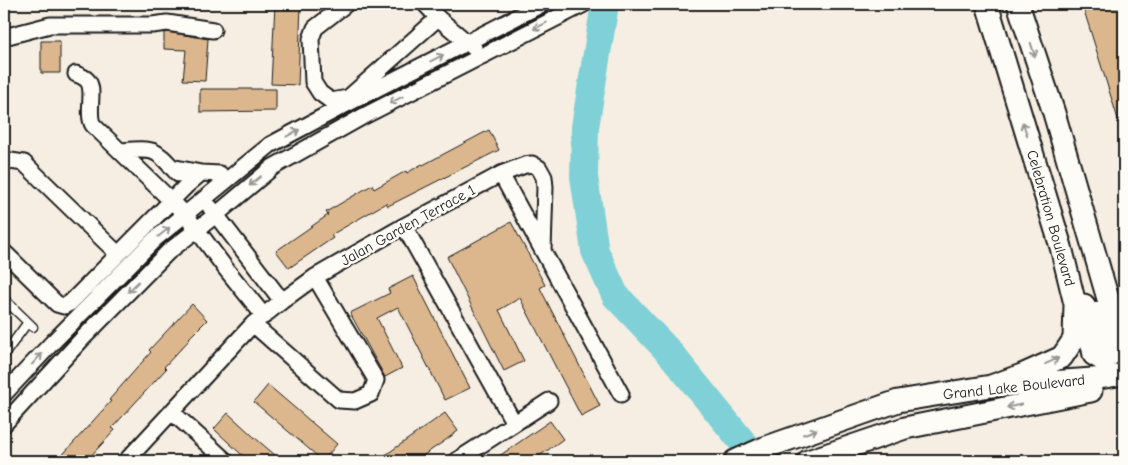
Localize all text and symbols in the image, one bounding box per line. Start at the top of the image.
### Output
one-way arrow [533,21,548,31]
one-way arrow [1029,42,1039,58]
one-way arrow [429,53,444,62]
one-way arrow [388,95,403,105]
one-way arrow [1020,121,1030,137]
one-way arrow [285,128,300,137]
street label: Celebration Boulevard [1023,148,1079,288]
one-way arrow [249,175,262,187]
street label: Jalan Garden Terrace 1 [338,181,478,269]
one-way arrow [158,226,171,237]
one-way arrow [127,281,139,294]
one-way arrow [31,352,43,365]
one-way arrow [1044,356,1059,366]
street label: Grand Lake Boulevard [942,371,1086,403]
one-way arrow [1006,401,1022,411]
one-way arrow [802,427,817,436]

